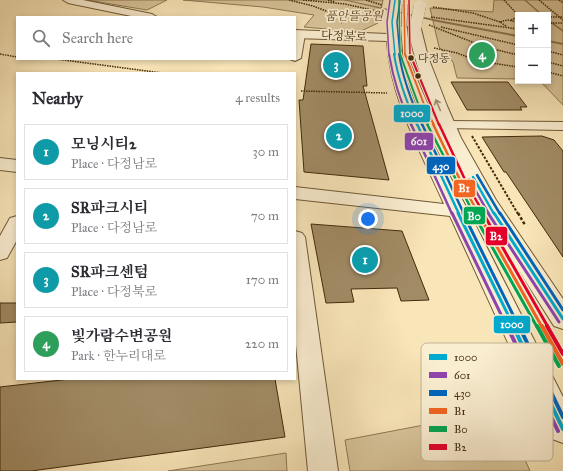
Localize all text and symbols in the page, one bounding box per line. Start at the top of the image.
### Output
park label: 품안뜰공원 [325,9,384,23]
map controls [515,12,551,84]
button: + [515,12,551,48]
search box [16,16,296,60]
icon: search [30,27,52,49]
street label: 다정북로 [320,28,368,44]
text: Search here [62,29,133,47]
pin: 4 [469,40,495,70]
button: − [515,48,551,84]
pin: 3 [323,50,349,80]
place label: 다정동 [418,52,450,65]
marker: 다정동 [406,53,416,63]
unlabelled marker [413,71,423,81]
text: Nearby [32,88,83,109]
text: 4 results [235,90,280,106]
one-way arrow [434,99,441,111]
line badge: 1000 [393,104,431,123]
text: 1000 [400,107,424,120]
pin: 2 [326,121,352,151]
line badge: 601 [404,132,434,151]
text: 모닝시티2 [71,135,136,153]
text: 601 [411,135,428,148]
text: 1 [43,144,49,160]
text: 30 m [253,144,279,160]
text: Place · 다정남로 [71,156,157,172]
line badge: 430 [426,156,456,175]
text: 430 [433,160,450,174]
line badge: B1 [453,179,476,198]
text: B1 [458,182,470,195]
text: SR파크시티 [71,199,148,217]
line badge: B0 [463,206,486,225]
text: 2 [43,208,49,224]
text: 70 m [251,208,279,224]
your location [358,209,378,229]
text: B0 [467,210,481,223]
text: Place · 다정남로 [71,220,157,236]
line badge: B2 [485,226,508,246]
text: B2 [490,230,503,243]
pin: 1 [352,245,378,275]
text: SR파크센텀 [71,263,148,281]
text: 3 [43,272,49,288]
text: 170 m [246,272,279,288]
text: Place · 다정북로 [71,284,157,300]
line badge: 1000 [493,315,531,334]
text: 1000 [500,318,524,331]
text: 빛가람수변공원 [71,327,172,345]
text: 4 [42,336,50,352]
text: 220 m [245,336,279,352]
legend [421,343,553,461]
text: Park · 한누리대로 [71,348,166,364]
text: 1000 [454,351,478,364]
text: 601 [454,369,470,382]
text: 430 [454,387,471,400]
text: B1 [454,405,466,418]
text: B0 [454,423,468,436]
text: B2 [454,441,467,454]

